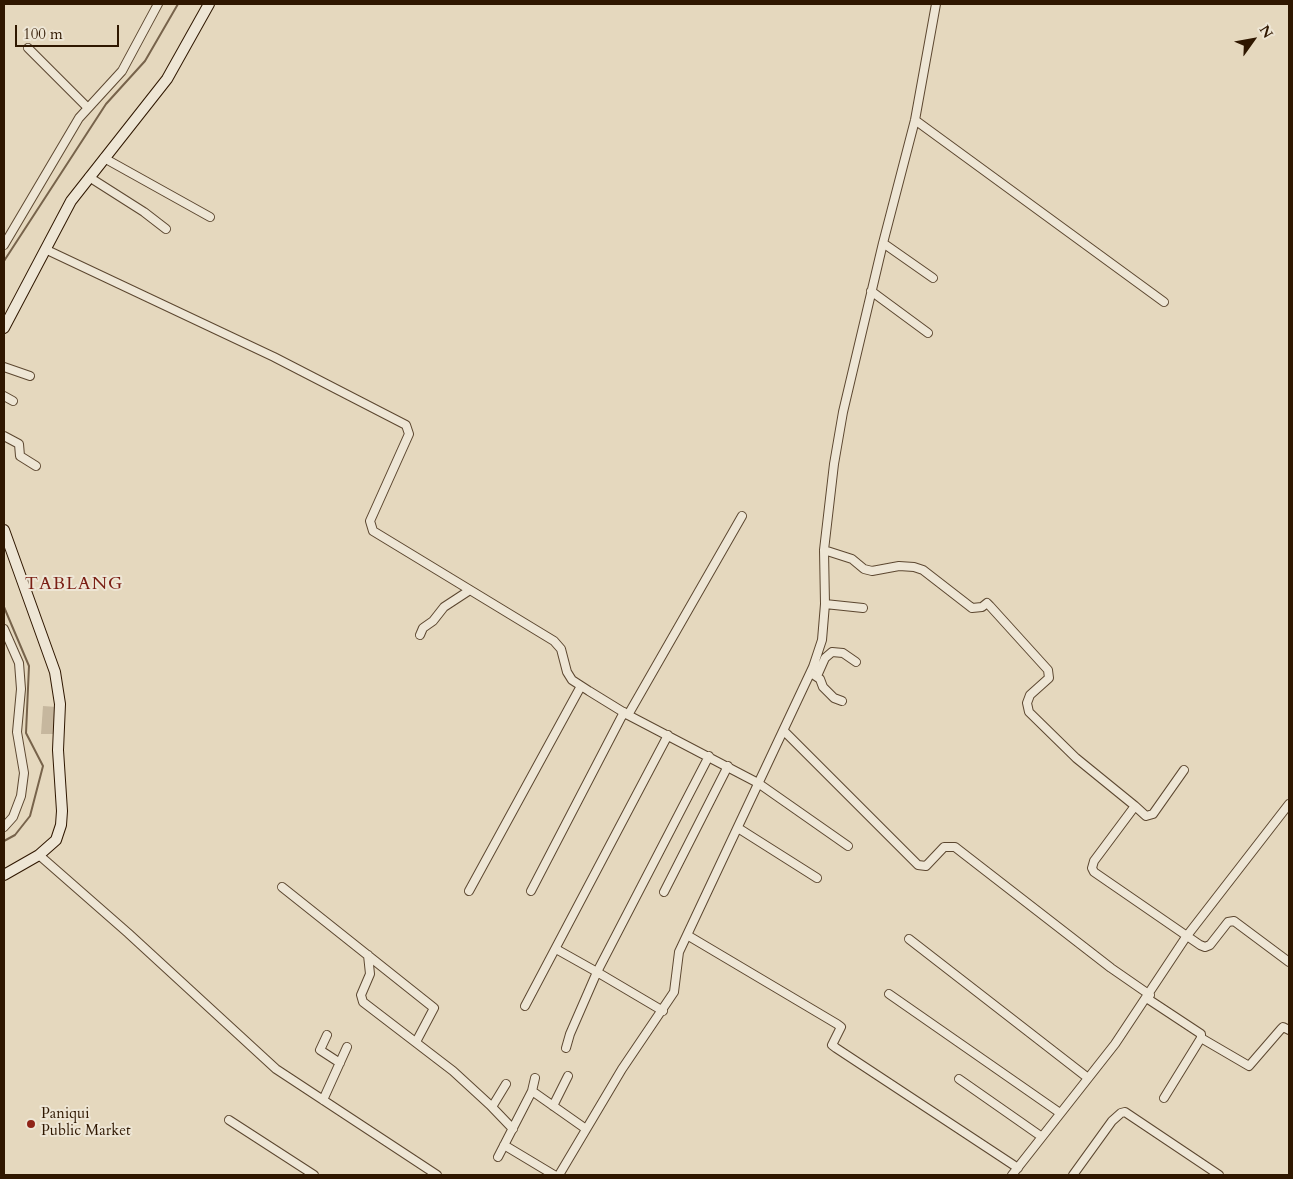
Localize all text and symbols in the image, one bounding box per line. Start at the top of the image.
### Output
scale bar [18,15,121,47]
north arrow [1228,15,1278,65]
text: N [1255,22,1277,42]
text: 100 m [23,24,63,44]
district label: TABLANG [24,574,124,596]
place label: Paniqui Public Market [41,1106,131,1141]
marker: Paniqui Public Market [25,1118,37,1130]

